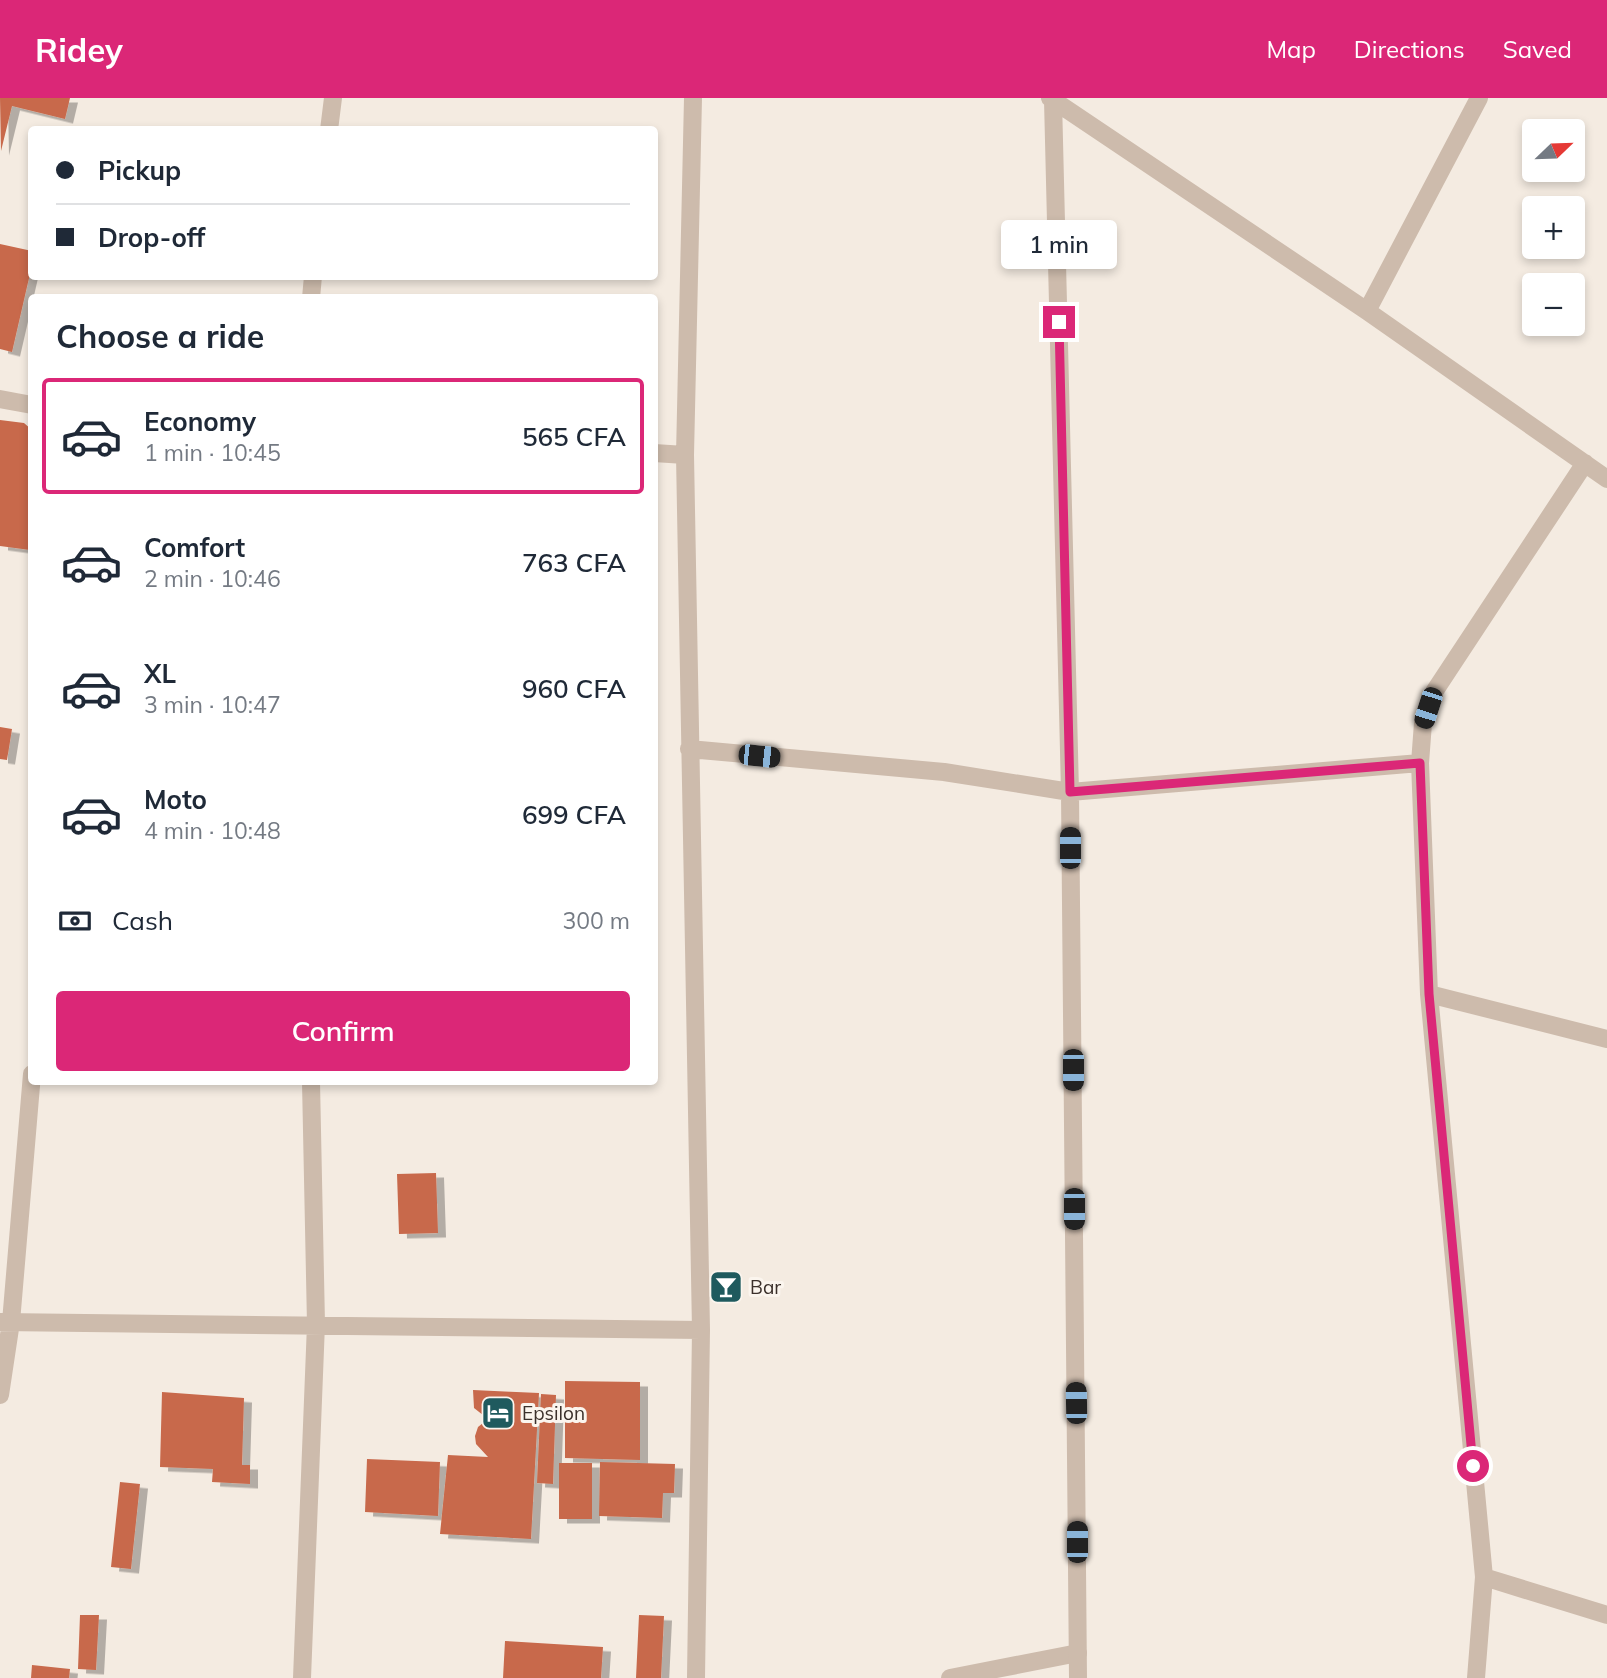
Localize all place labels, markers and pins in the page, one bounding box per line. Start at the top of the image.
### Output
bar icon: Bar [707,1268,745,1306]
place label: Bar [750,1275,781,1299]
hotel icon: Epsilon [479,1394,517,1432]
place label: Epsilon [522,1401,585,1425]

